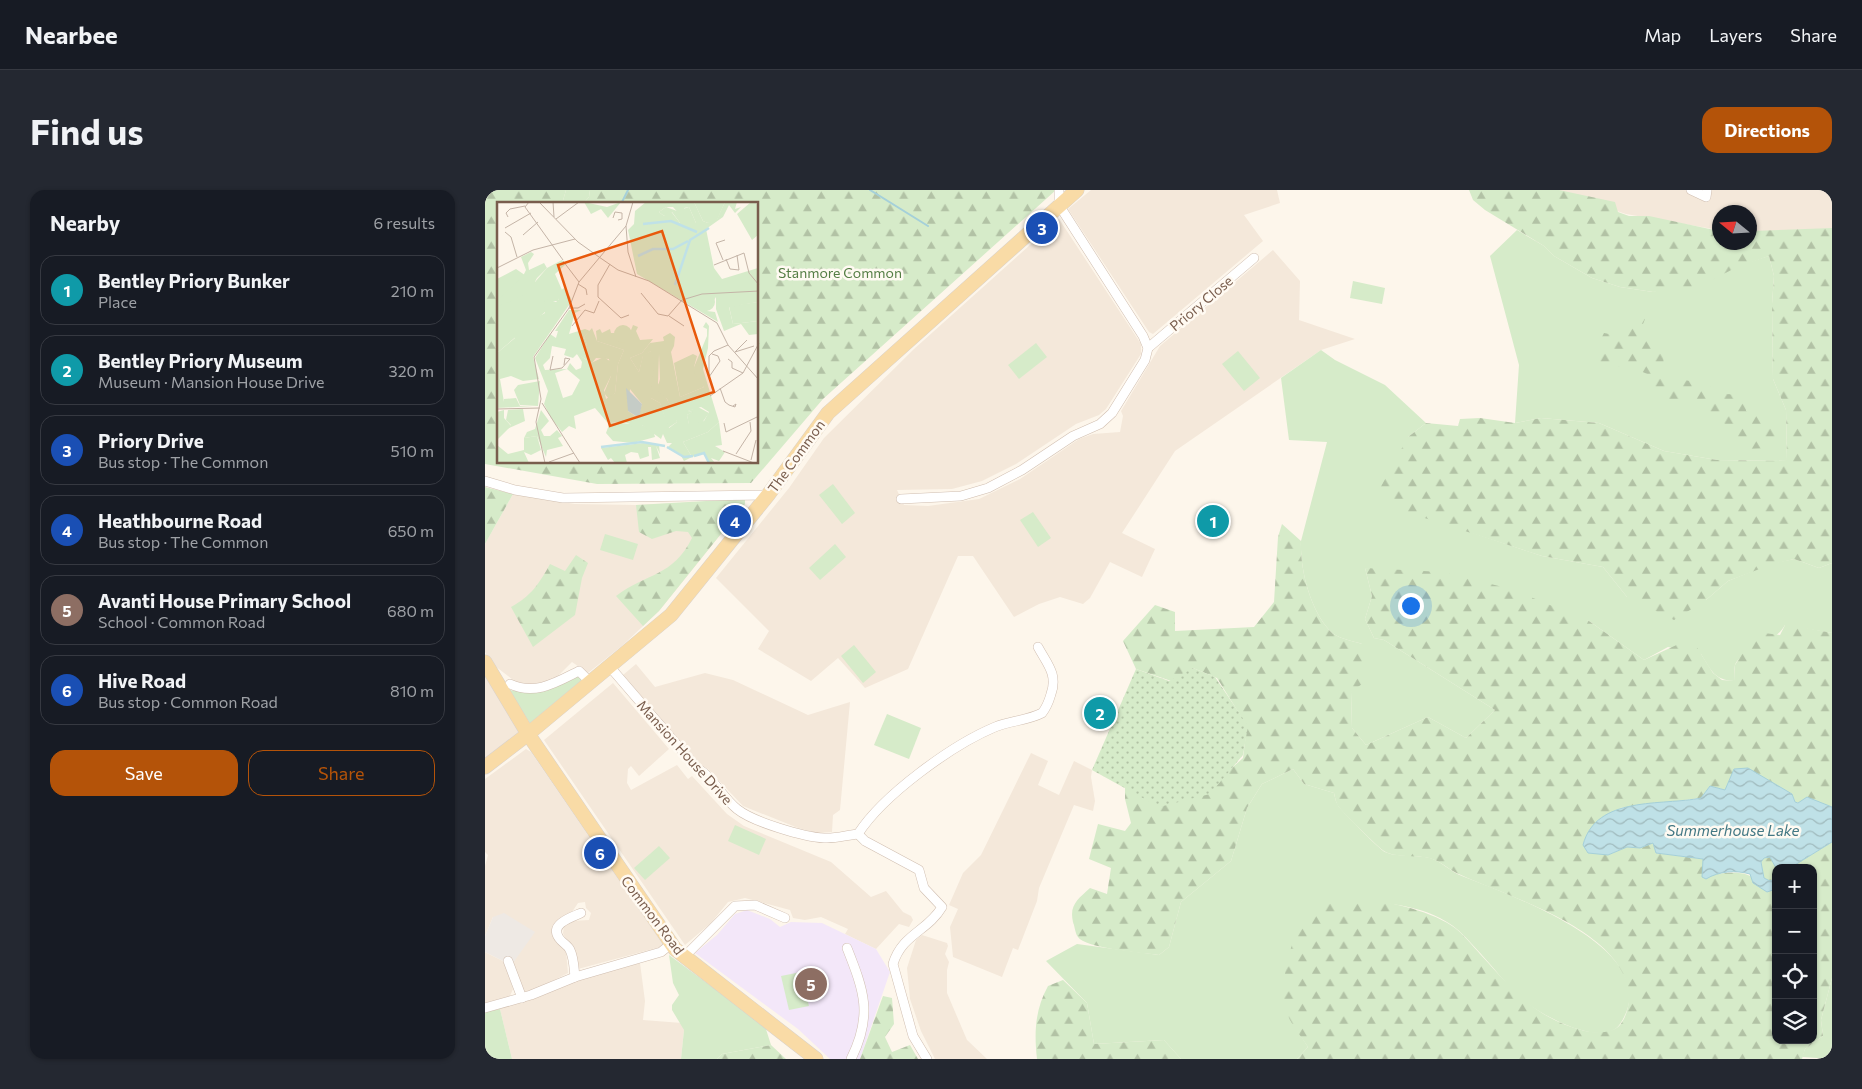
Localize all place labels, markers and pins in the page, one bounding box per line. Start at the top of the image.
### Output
pin: 3 [1026,209,1058,247]
pin: 4 [719,502,751,540]
pin: 1 [1197,502,1229,540]
pin: 2 [1084,694,1116,732]
pin: 6 [584,834,616,872]
pin: 5 [795,965,827,1003]

